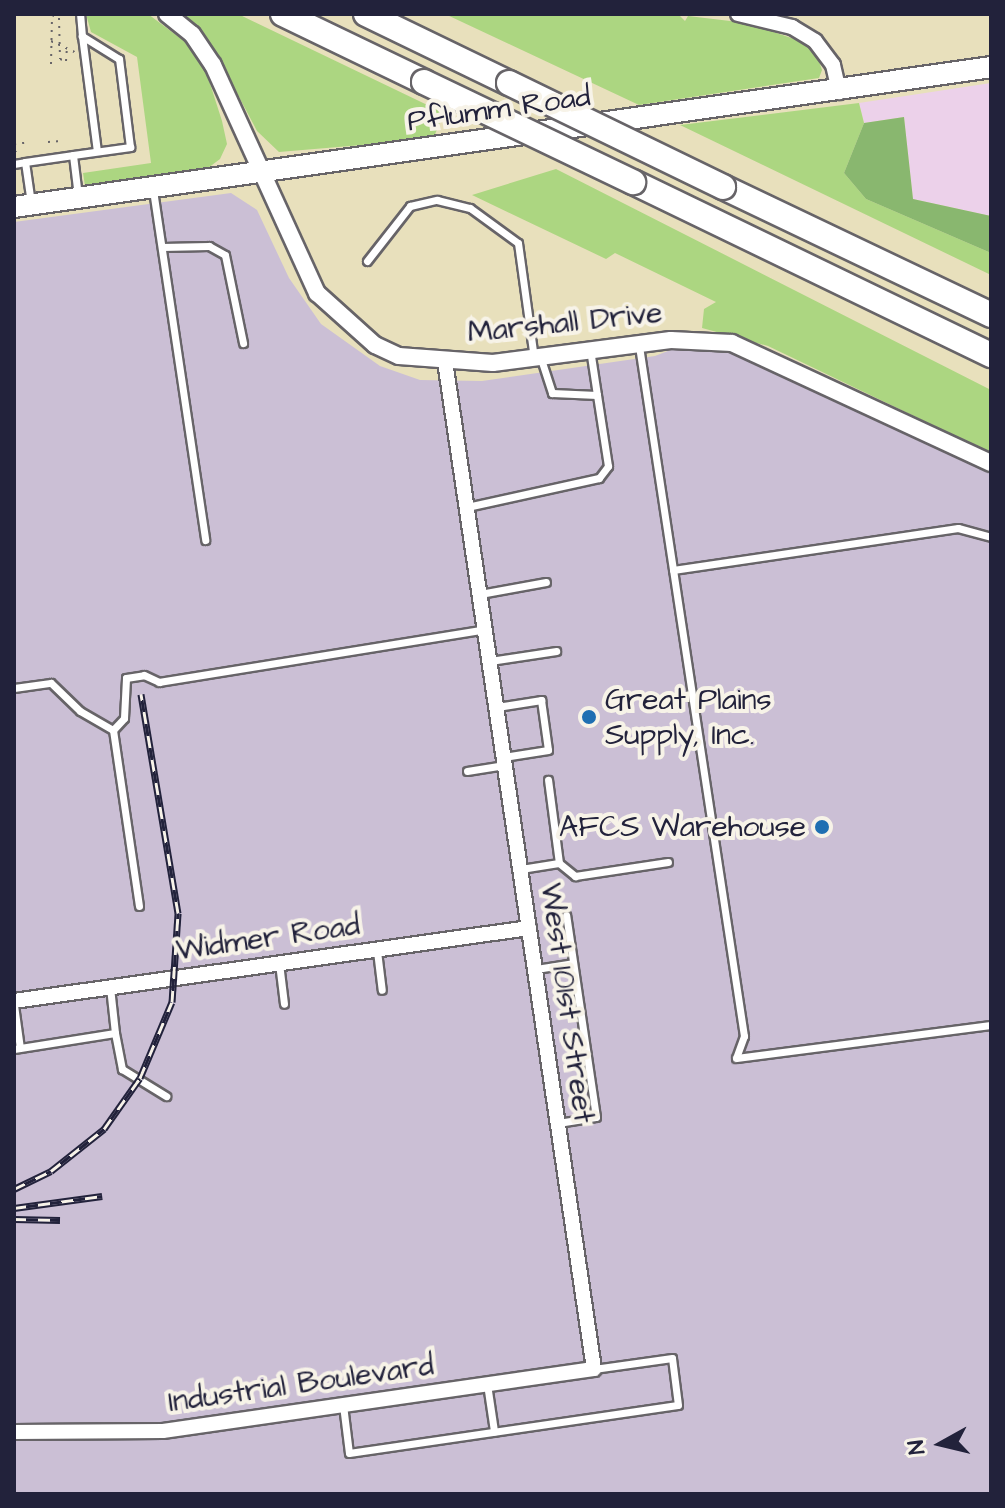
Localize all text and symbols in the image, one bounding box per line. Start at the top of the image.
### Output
street label: Pflumm Road [405,78,593,140]
street label: Marshall Drive [466,295,664,351]
place label: Great Plains Supply, Inc. [605,682,772,752]
marker: Great Plains Supply, Inc. [580,708,598,726]
place label: AFCS Warehouse [559,809,806,845]
marker: AFCS Warehouse [813,818,831,836]
street label: West 101st Street [532,881,602,1125]
street label: Widmer Road [174,907,362,969]
street label: Industrial Boulevard [166,1348,436,1420]
north arrow [901,1404,981,1484]
text: N [900,1438,933,1456]

